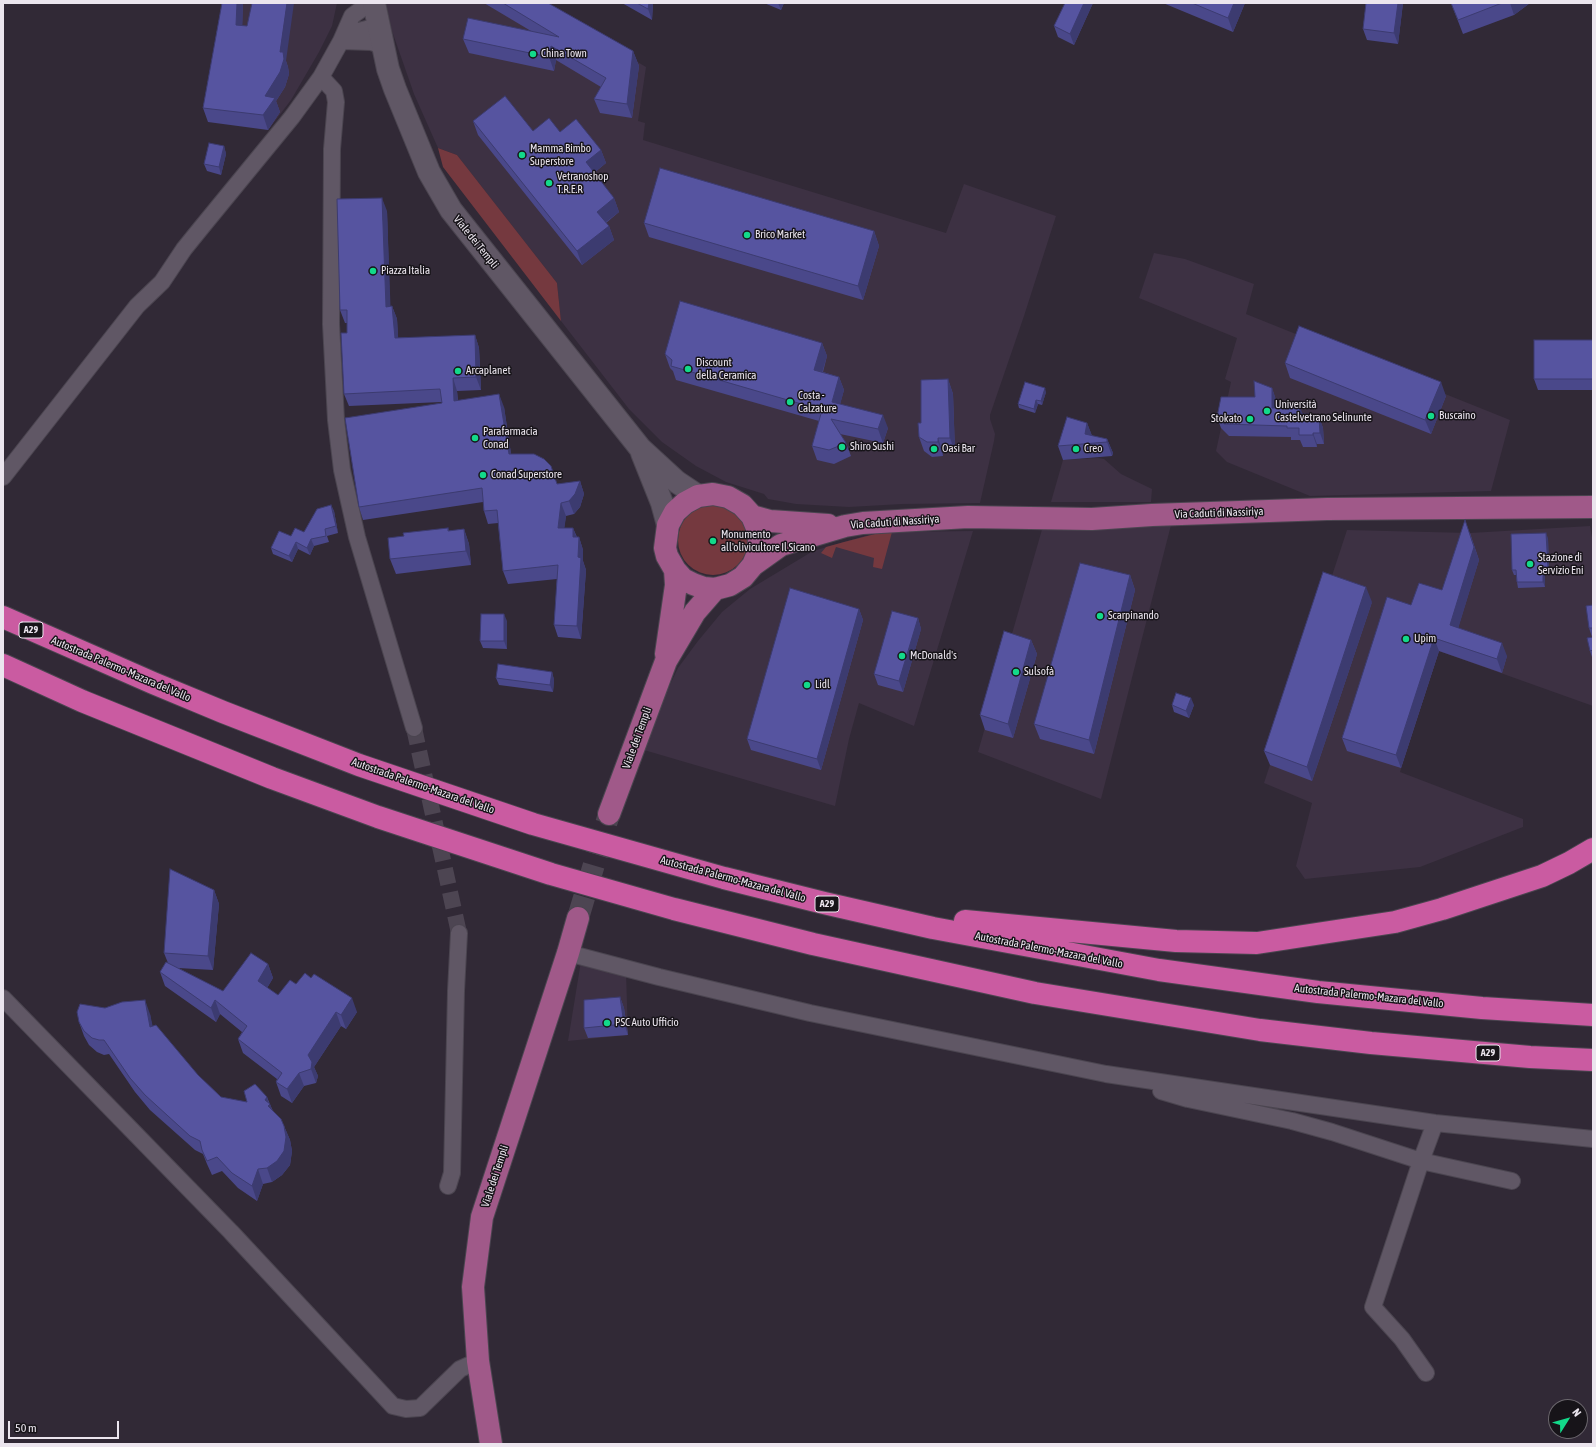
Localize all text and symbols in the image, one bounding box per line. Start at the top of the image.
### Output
place label: China Town [541,47,587,61]
marker: China Town [528,49,538,59]
place label: Mamma Bimbo Superstore [530,142,591,168]
marker: Mamma Bimbo Superstore [517,150,527,160]
place label: Vetranoshop T.R.E.R [557,170,608,196]
marker: Vetranoshop T.R.E.R [544,178,554,188]
street label: Viale dei Templi [451,213,501,271]
place label: Brico Market [755,228,805,242]
marker: Brico Market [742,230,752,240]
place label: Piazza Italia [381,264,430,278]
marker: Piazza Italia [368,266,378,276]
place label: Discount della Ceramica [696,356,756,382]
place label: Arcaplanet [466,364,511,378]
marker: Discount della Ceramica [683,364,693,374]
marker: Arcaplanet [453,366,463,376]
place label: Costa - Calzature [798,389,837,415]
marker: Costa - Calzature [785,397,795,407]
place label: Università Castelvetrano Selinunte [1275,398,1372,424]
marker: Università Castelvetrano Selinunte [1262,406,1272,416]
place label: Buscaino [1439,409,1476,423]
marker: Buscaino [1426,411,1436,421]
place label: Stokato [1211,412,1242,426]
marker: Stokato [1245,414,1255,424]
place label: Parafarmacia Conad [483,425,538,451]
marker: Parafarmacia Conad [470,433,480,443]
place label: Shiro Sushi [850,440,894,454]
marker: Shiro Sushi [837,442,847,452]
place label: Oasi Bar [942,442,975,456]
place label: Creo [1084,442,1102,456]
marker: Oasi Bar [929,444,939,454]
marker: Creo [1071,444,1081,454]
place label: Conad Superstore [491,468,562,482]
marker: Conad Superstore [478,470,488,480]
street label: Via Caduti di Nassiriya [1174,505,1264,521]
street label: Via Caduti di Nassiriya [850,512,940,532]
place label: Monumento all'olivicultore Il Sicano [721,528,815,554]
marker: Monumento all'olivicultore Il Sicano [708,536,718,546]
place label: Stazione di Servizio Eni [1538,551,1584,577]
marker: Stazione di Servizio Eni [1525,559,1535,569]
place label: Scarpinando [1108,609,1159,623]
marker: Scarpinando [1095,611,1105,621]
road number: A29 [19,622,43,638]
place label: Upim [1414,632,1436,646]
street label: Autostrada Palermo-Mazara del Vallo [49,634,193,704]
marker: Upim [1401,634,1411,644]
place label: McDonald's [910,649,957,663]
marker: McDonald's [897,651,907,661]
place label: Sulsofà [1024,665,1054,679]
marker: Sulsofà [1011,667,1021,677]
place label: Lidl [815,678,830,692]
marker: Lidl [802,680,812,690]
street label: Viale dei Templi [620,706,654,770]
street label: Autostrada Palermo-Mazara del Vallo [350,755,496,817]
street label: Autostrada Palermo-Mazara del Vallo [659,853,807,905]
road number: A29 [815,896,839,912]
street label: Autostrada Palermo-Mazara del Vallo [974,929,1124,971]
street label: Autostrada Palermo-Mazara del Vallo [1294,982,1444,1010]
place label: PSC Auto Ufficio [615,1016,679,1030]
marker: PSC Auto Ufficio [602,1018,612,1028]
road number: A29 [1476,1045,1500,1061]
street label: Viale dei Templi [479,1143,511,1209]
north arrow [1548,1399,1588,1439]
text: N [1570,1406,1584,1419]
scale bar [10,1413,121,1439]
text: 50 m [15,1421,37,1435]

